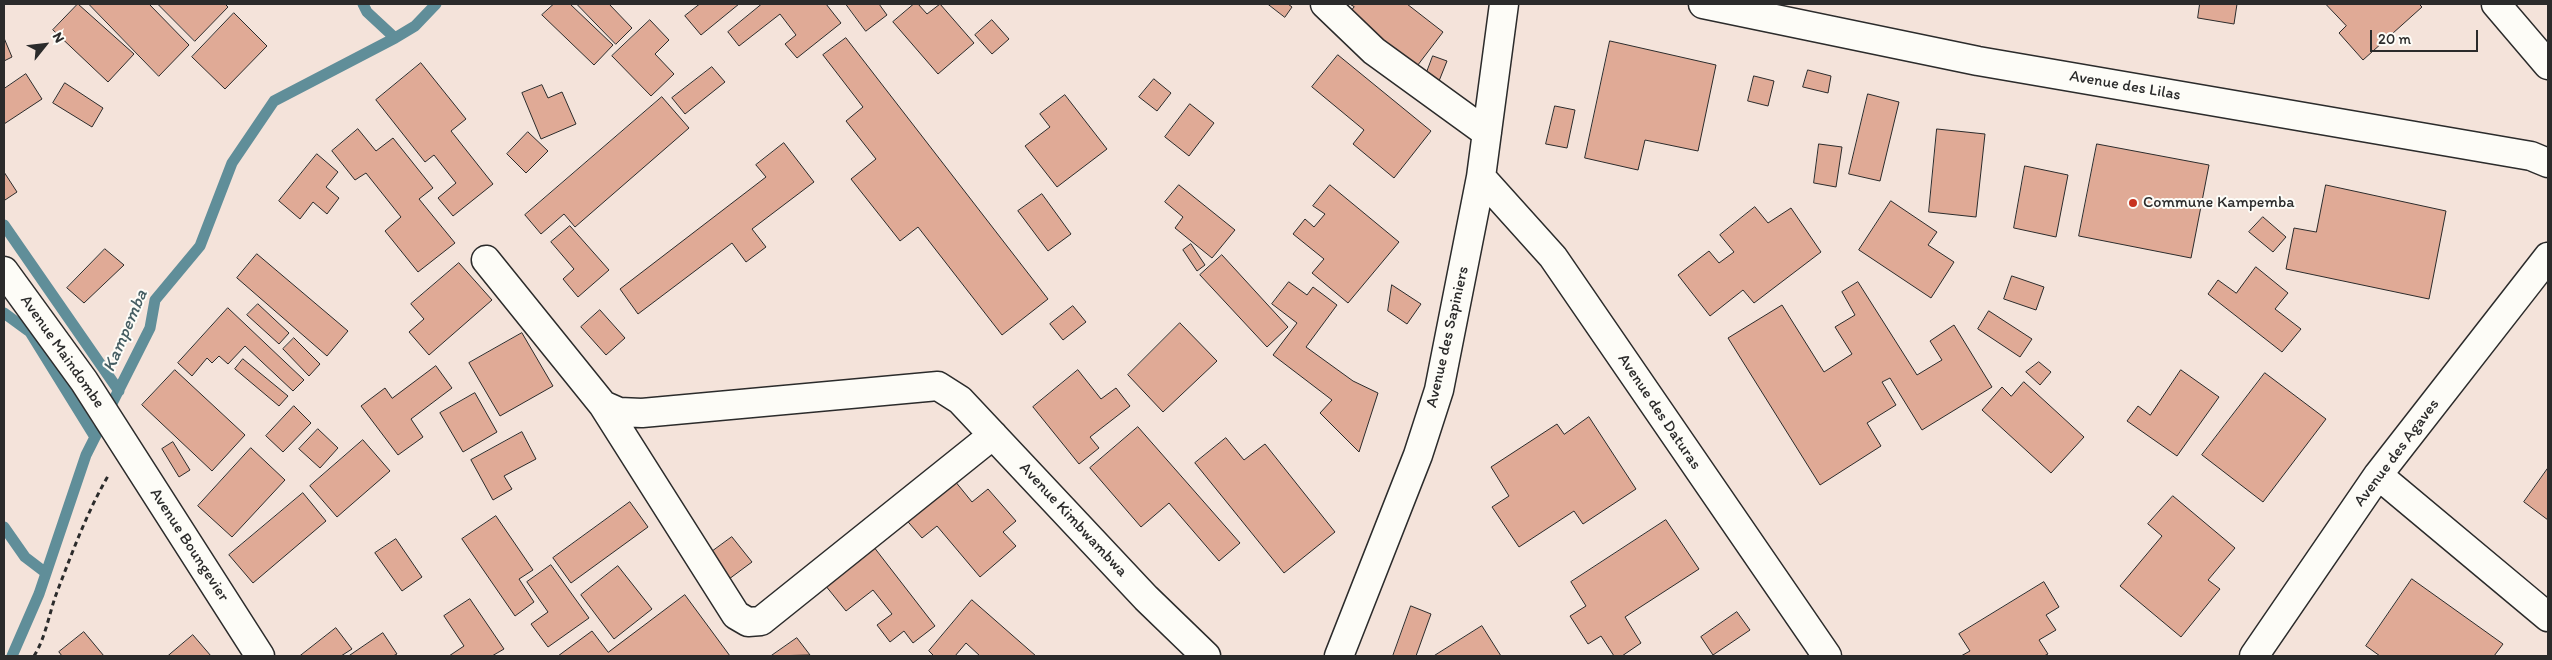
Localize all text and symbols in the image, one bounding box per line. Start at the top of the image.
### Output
north arrow [20,20,70,70]
scale bar [2372,20,2480,52]
text: N [49,29,68,46]
text: 20 m [2378,30,2411,48]
street label: Avenue des Lilas [2068,67,2182,105]
place label: Commune Kampemba [2143,193,2295,213]
marker: Commune Kampemba [2127,197,2139,209]
street label: Avenue des Sapiniers [1422,265,1474,409]
water label: Kampemba [99,287,153,375]
street label: Avenue Maindombe [16,292,108,412]
street label: Avenue des Daturas [1613,350,1705,474]
street label: Avenue des Agaves [2350,395,2444,511]
street label: Avenue Kimbwambwa [1015,459,1131,581]
street label: Avenue Boungevier [145,485,233,605]

